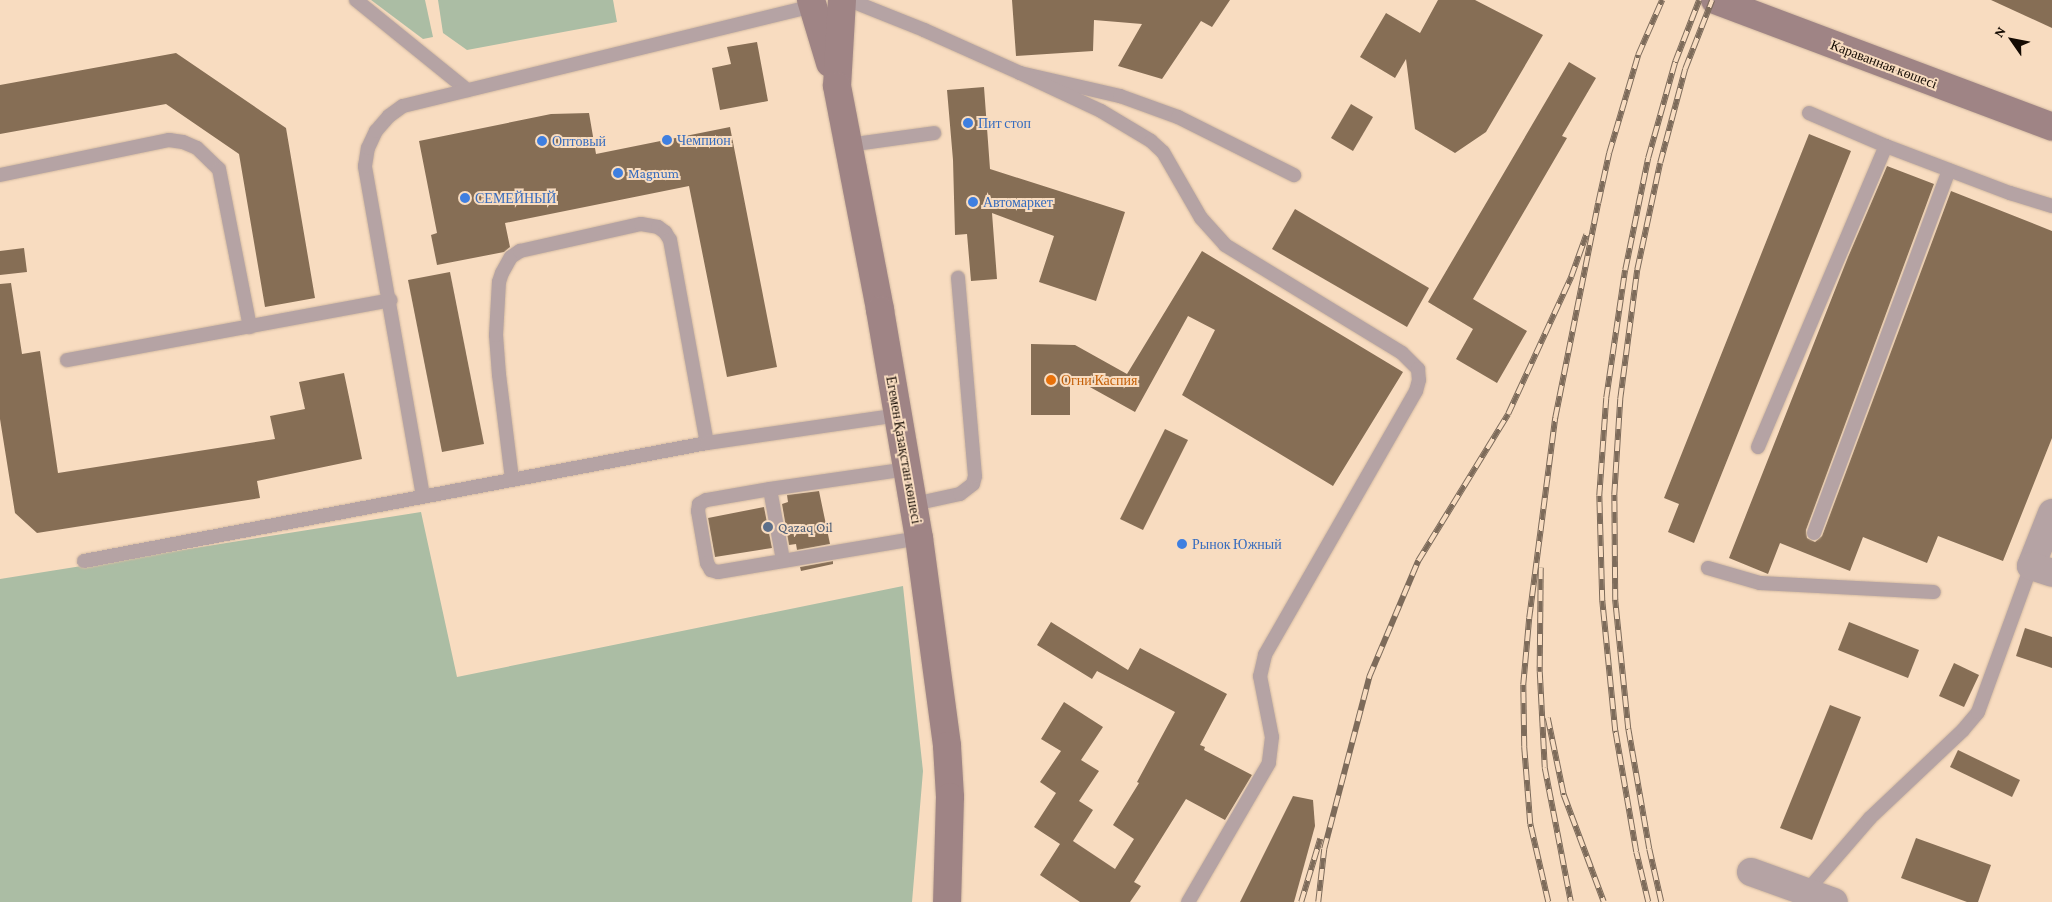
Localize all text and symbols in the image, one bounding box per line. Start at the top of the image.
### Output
north arrow [1987,15,2037,65]
text: N [1990,23,2009,40]
street label: Караванная көшесі [1828,36,1940,92]
place label: Пит стоп [978,115,1031,131]
marker: Пит стоп [962,117,974,129]
place label: Чемпион [677,132,731,148]
place label: Оптовый [552,133,606,149]
marker: Чемпион [661,134,673,146]
marker: Оптовый [536,135,548,147]
place label: Magnum [628,165,679,181]
marker: Magnum [612,167,624,179]
place label: СЕМЕЙНЫЙ [475,190,556,206]
marker: СЕМЕЙНЫЙ [459,192,471,204]
place label: Автомаркет [983,194,1053,210]
marker: Автомаркет [967,196,979,208]
place label: Огни Каспия [1061,372,1137,388]
marker: Огни Каспия [1045,374,1057,386]
street label: Егемен Қазақстан көшесі [883,375,925,525]
place label: Qazaq Oil [778,519,833,535]
marker: Qazaq Oil [762,521,774,533]
place label: Рынок Южный [1192,536,1282,552]
marker: Рынок Южный [1176,538,1188,550]

